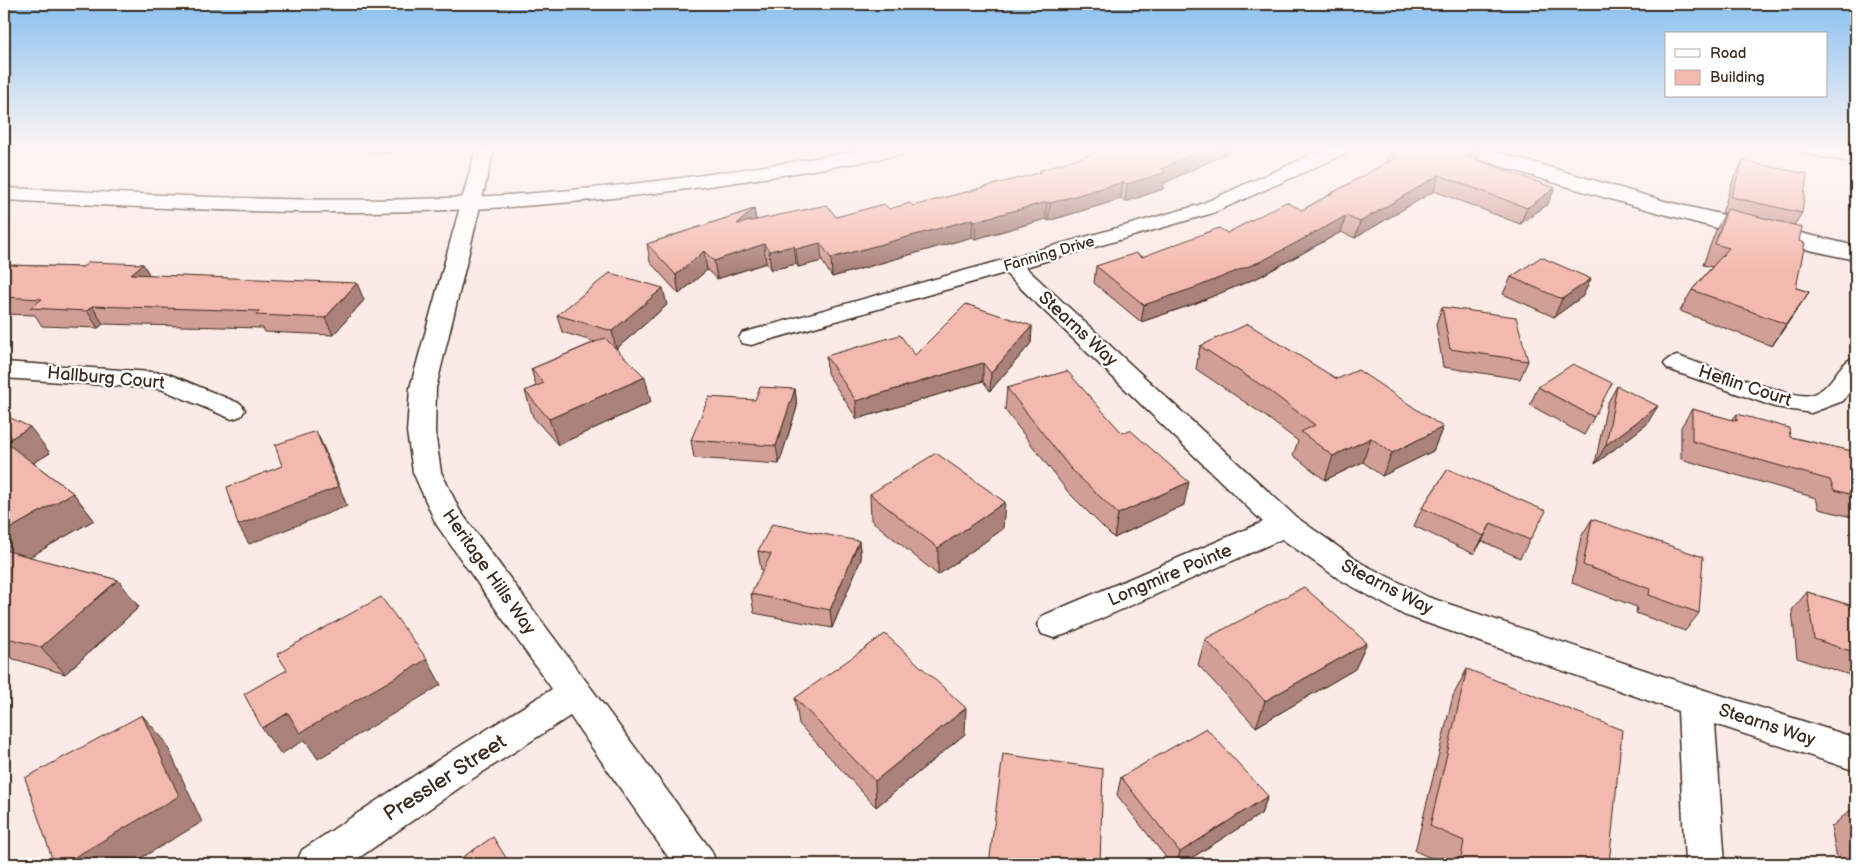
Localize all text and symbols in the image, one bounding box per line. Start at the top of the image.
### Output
legend [1665,32,1828,98]
text: Road [1710,44,1746,63]
text: Building [1710,68,1765,87]
street label: Fanning Drive [1001,232,1097,276]
street label: Stearns Way [1034,287,1122,371]
street label: Heflin Court [1696,361,1795,411]
street label: Hallburg Court [46,362,166,394]
street label: Heritage Hills Way [438,505,540,639]
street label: Longmire Pointe [1105,539,1235,610]
street label: Stearns Way [1338,555,1437,619]
street label: Stearns Way [1716,700,1819,751]
street label: Pressler Street [379,729,511,827]

